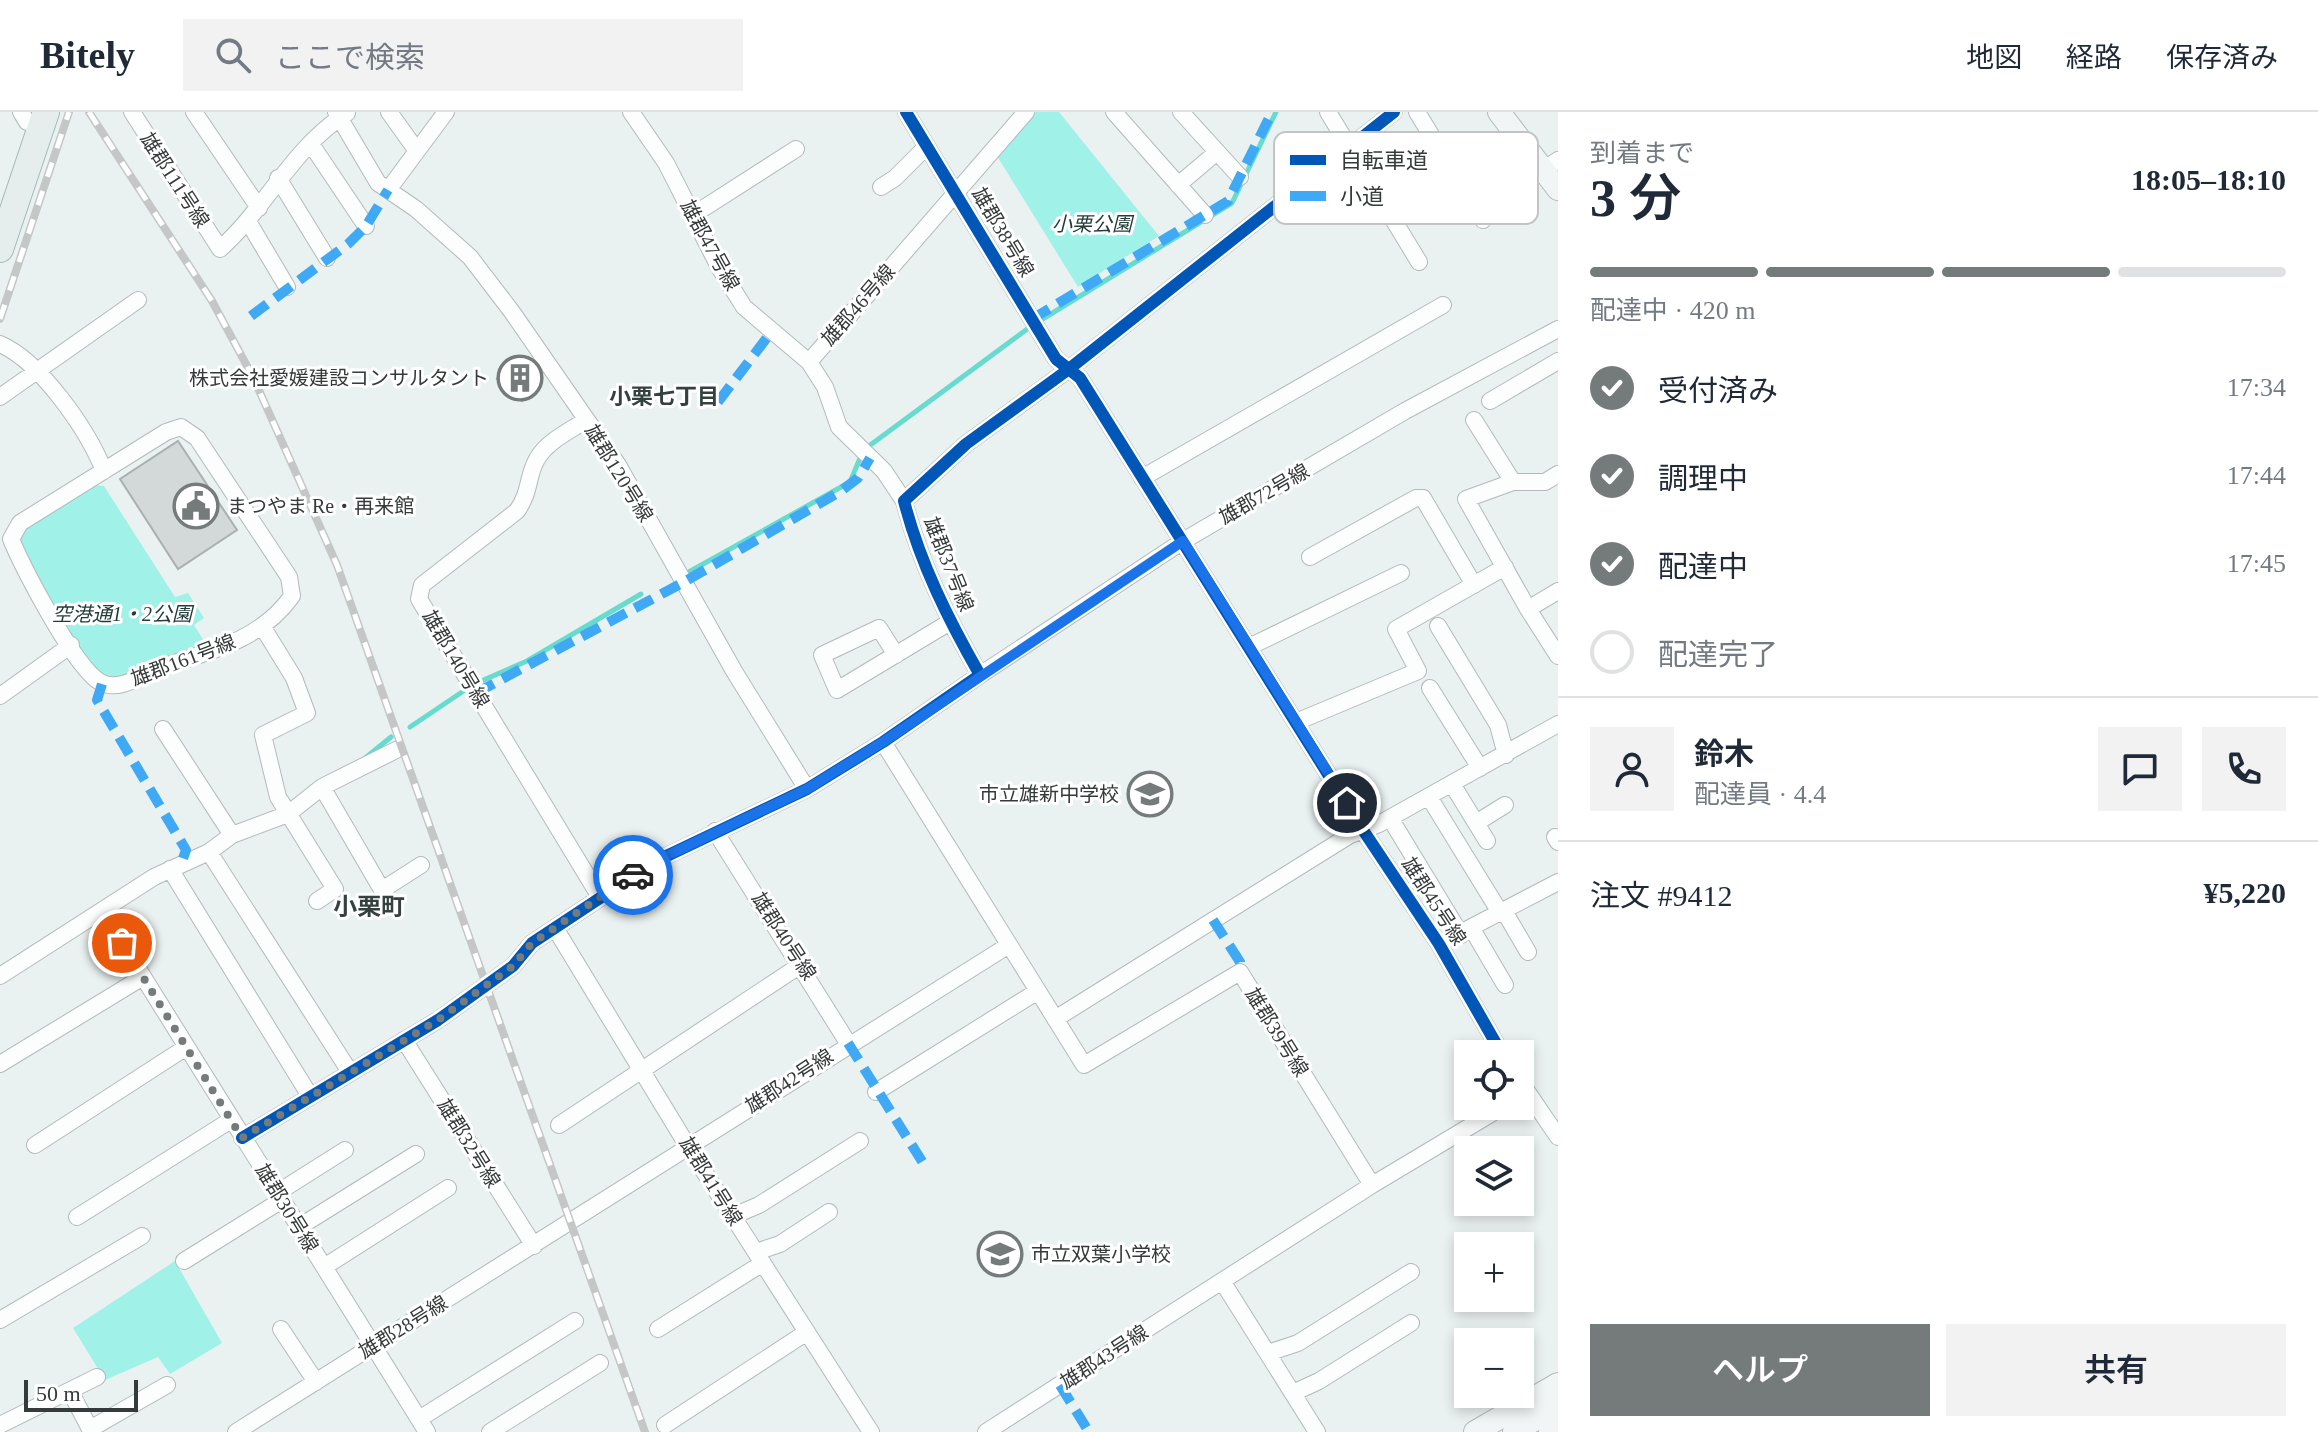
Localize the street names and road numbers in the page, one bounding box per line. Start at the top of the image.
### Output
street label: 雄郡111号線 [136,129,214,231]
street label: 雄郡38号線 [968,183,1038,281]
street label: 雄郡47号線 [676,196,744,294]
street label: 雄郡46号線 [817,260,899,350]
street label: 雄郡120号線 [581,421,657,525]
street label: 雄郡72号線 [1215,459,1313,529]
street label: 雄郡37号線 [920,514,978,614]
street label: 雄郡140号線 [418,606,494,712]
street label: 雄郡161号線 [128,630,238,690]
street label: 雄郡45号線 [1398,853,1470,949]
street label: 雄郡40号線 [748,888,820,984]
street label: 雄郡39号線 [1241,984,1313,1080]
street label: 雄郡42号線 [741,1045,837,1117]
street label: 雄郡32号線 [433,1095,505,1191]
street label: 雄郡41号線 [675,1133,747,1229]
street label: 雄郡30号線 [251,1160,323,1256]
street label: 雄郡28号線 [355,1291,451,1363]
street label: 雄郡43号線 [1056,1321,1152,1393]

